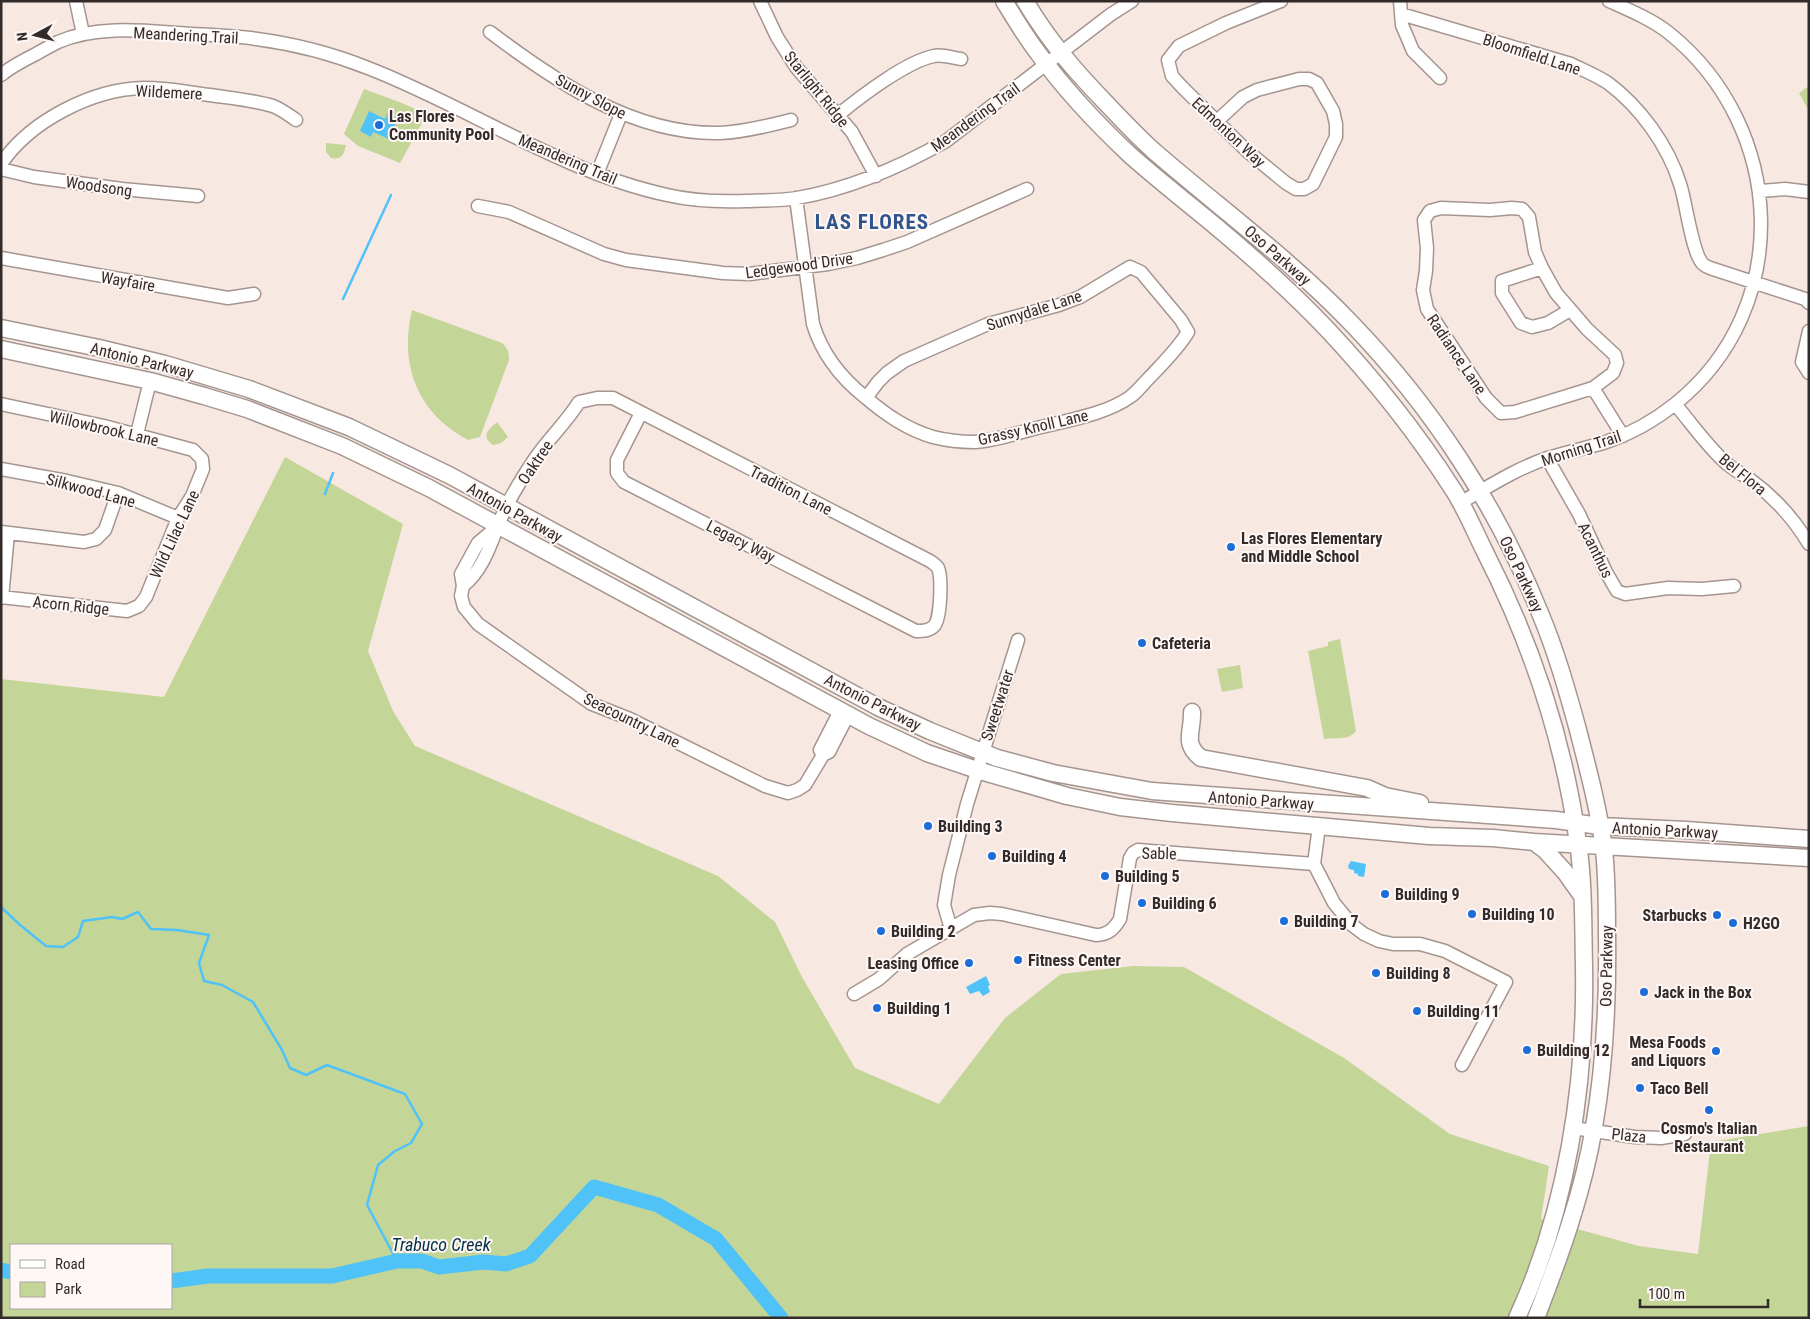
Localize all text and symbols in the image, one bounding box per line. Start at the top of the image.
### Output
north arrow [10,10,60,60]
street label: Meandering Trail [133,23,239,48]
street label: Bloomfield Lane [1481,30,1583,79]
text: N [14,31,31,42]
street label: Starlight Ridge [780,47,853,131]
street label: Sunny Slope [552,70,629,123]
street label: Meandering Trail [927,79,1023,156]
street label: Wildemere [135,81,203,104]
street label: Edmonton Way [1188,93,1270,172]
place label: Las Flores Community Pool [389,107,494,144]
marker: Las Flores Community Pool [373,119,385,131]
street label: Meandering Trail [516,130,620,189]
street label: Woodsong [64,172,133,201]
district label: LAS FLORES [815,210,929,234]
street label: Oso Parkway [1241,221,1315,290]
street label: Ledgewood Drive [744,249,854,282]
street label: Wayfaire [99,267,157,296]
street label: Sunnydale Lane [984,286,1084,335]
street label: Radiance Lane [1423,311,1490,398]
street label: Antonio Parkway [88,338,196,383]
street label: Grassy Knoll Lane [976,406,1090,449]
street label: Willowbrook Lane [47,407,160,450]
street label: Morning Trail [1539,427,1623,470]
street label: Oaktree [514,437,557,488]
street label: Bel Flora [1715,450,1770,499]
street label: Tradition Lane [746,462,835,519]
street label: Silkwood Lane [44,469,137,511]
street label: Antonio Parkway [464,478,566,547]
street label: Wild Lilac Lane [146,487,203,581]
street label: Legacy Way [703,516,779,567]
street label: Acanthus [1574,519,1617,581]
place label: Las Flores Elementary and Middle School [1241,529,1382,566]
street label: Oso Parkway [1496,533,1548,616]
marker: Las Flores Elementary and Middle School [1225,541,1237,553]
street label: Acorn Ridge [32,592,110,619]
place label: Cafeteria [1152,634,1211,653]
marker: Cafeteria [1136,637,1148,649]
street label: Sweetwater [977,667,1018,743]
street label: Antonio Parkway [821,670,925,735]
street label: Seacountry Lane [580,689,683,752]
street label: Antonio Parkway [1208,787,1315,814]
place label: Building 3 [938,817,1003,836]
street label: Antonio Parkway [1612,818,1719,843]
marker: Building 3 [922,820,934,832]
street label: Sable [1141,844,1177,863]
place label: Building 4 [1002,847,1067,866]
marker: Building 4 [986,850,998,862]
place label: Building 5 [1115,867,1180,886]
marker: Building 5 [1099,870,1111,882]
place label: Building 9 [1395,885,1460,904]
marker: Building 9 [1379,888,1391,900]
place label: Building 6 [1152,894,1217,913]
marker: Building 6 [1136,897,1148,909]
place label: Building 10 [1482,905,1555,924]
place label: Starbucks [1643,906,1707,925]
marker: Building 10 [1466,908,1478,920]
marker: Starbucks [1711,909,1723,921]
place label: Building 7 [1294,912,1359,931]
place label: H2GO [1743,914,1780,933]
marker: Building 7 [1278,915,1290,927]
marker: H2GO [1727,917,1739,929]
place label: Building 2 [891,922,956,941]
marker: Building 2 [875,925,887,937]
street label: Oso Parkway [1596,925,1617,1007]
place label: Fitness Center [1028,951,1121,970]
place label: Leasing Office [867,954,959,973]
marker: Fitness Center [1012,954,1024,966]
marker: Leasing Office [963,957,975,969]
place label: Building 8 [1386,964,1451,983]
marker: Building 8 [1370,967,1382,979]
place label: Jack in the Box [1654,983,1753,1002]
marker: Jack in the Box [1638,986,1650,998]
place label: Building 1 [887,999,952,1018]
marker: Building 1 [871,1002,883,1014]
place label: Building 11 [1427,1002,1500,1021]
marker: Building 11 [1411,1005,1423,1017]
place label: Mesa Foods and Liquors [1629,1033,1706,1070]
place label: Building 12 [1537,1041,1610,1060]
marker: Building 12 [1521,1044,1533,1056]
marker: Mesa Foods and Liquors [1710,1045,1722,1057]
place label: Taco Bell [1650,1079,1709,1098]
marker: Taco Bell [1634,1082,1646,1094]
marker: Cosmo's Italian Restaurant [1703,1104,1715,1116]
place label: Cosmo's Italian Restaurant [1661,1119,1757,1156]
street label: Plaza [1611,1124,1647,1147]
water label: Trabuco Creek [391,1234,492,1255]
legend [10,1244,172,1309]
text: Road [55,1255,85,1273]
scale bar [1640,1276,1768,1308]
text: Park [55,1280,82,1298]
text: 100 m [1648,1285,1685,1303]

